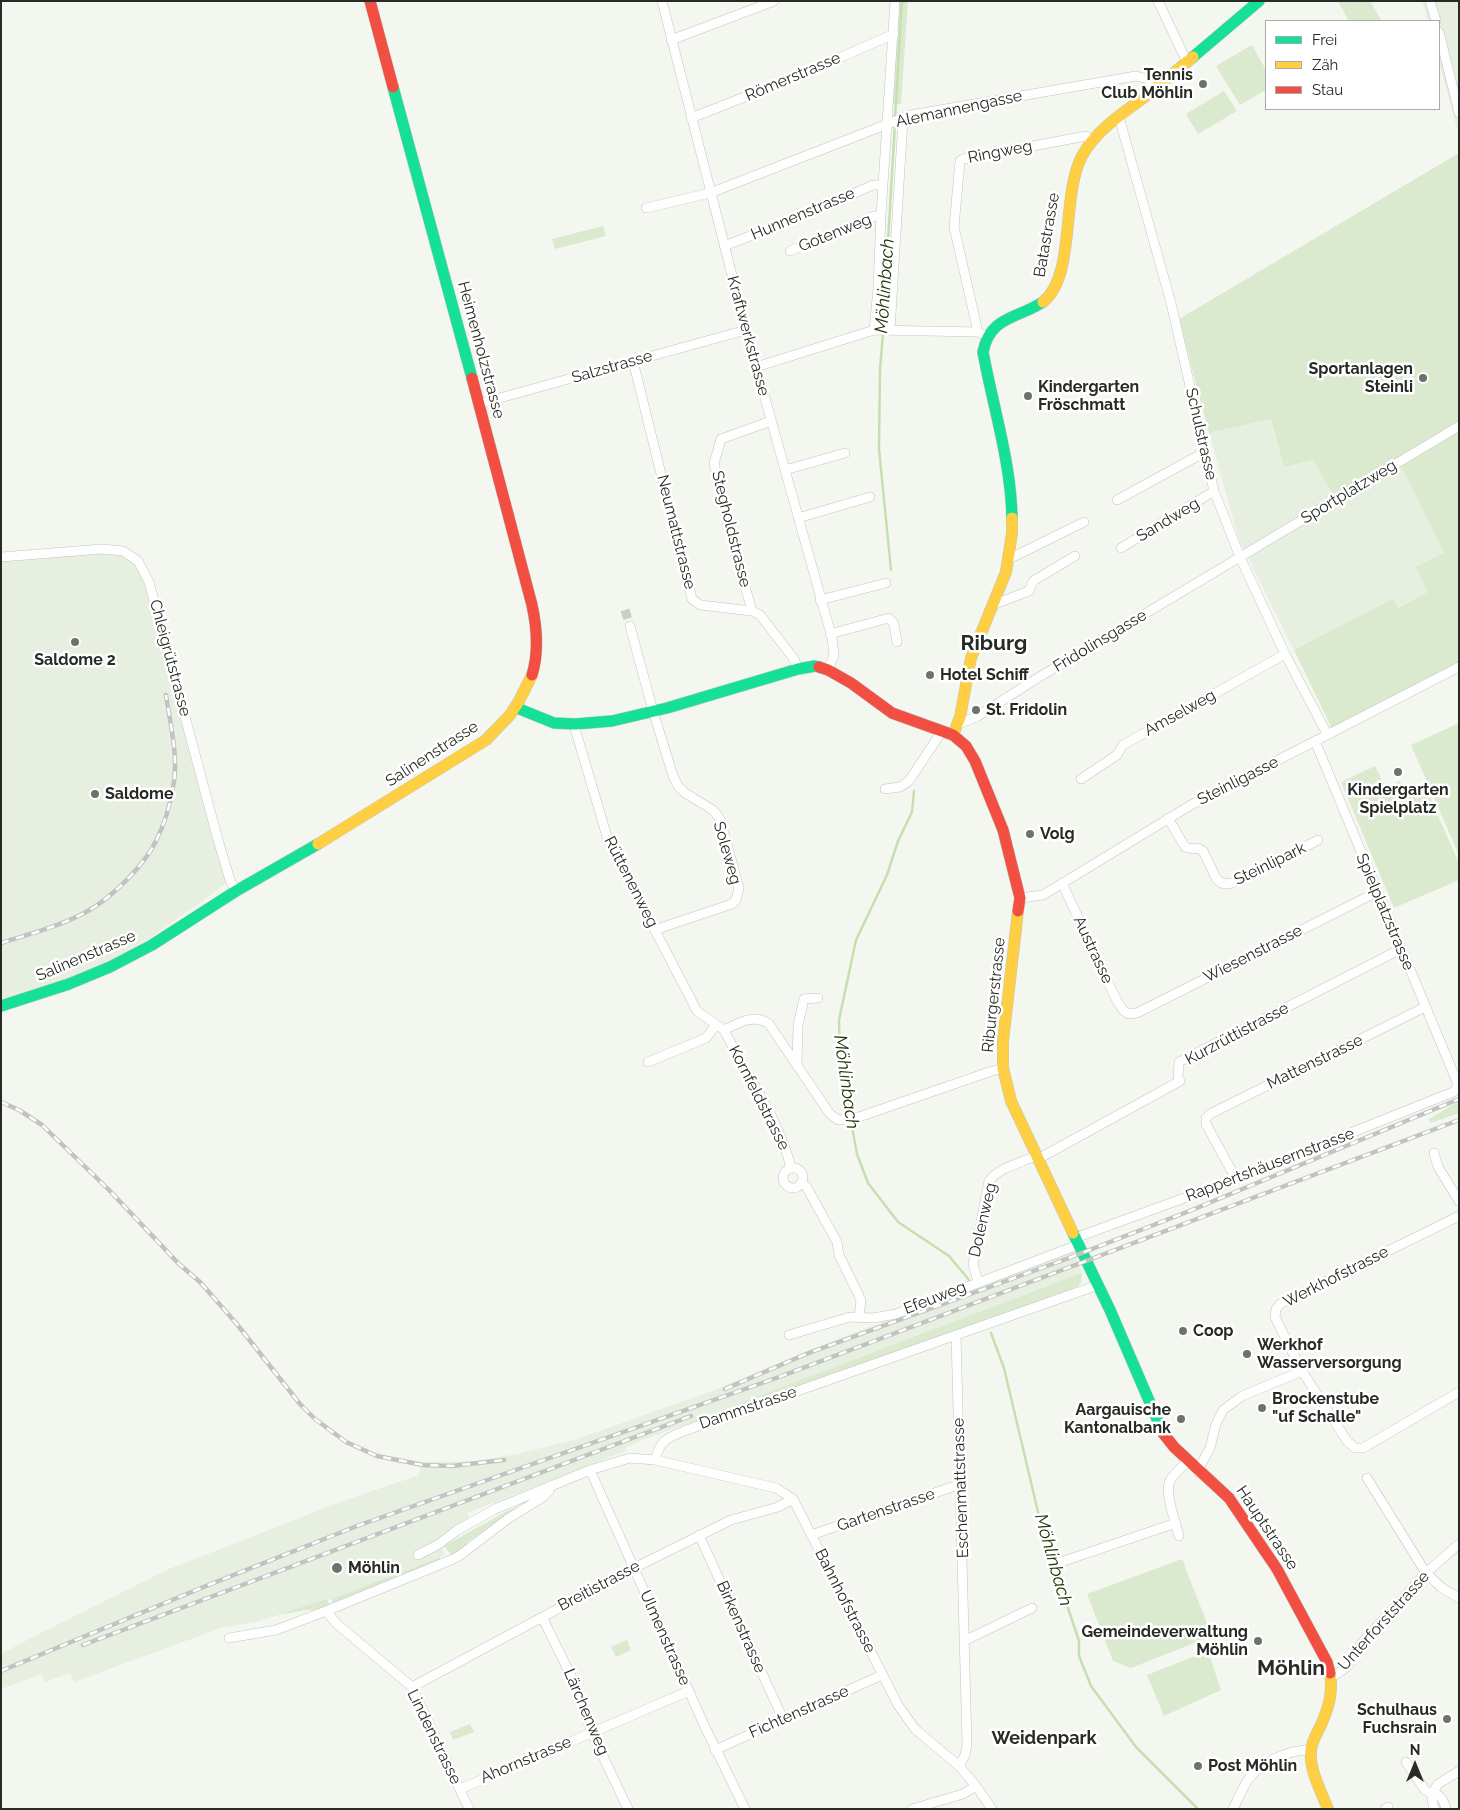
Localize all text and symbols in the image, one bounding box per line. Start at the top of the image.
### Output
legend [1265,20,1440,110]
text: Frei [1312,31,1337,49]
street label: Römerstrasse [742,48,844,106]
text: Zäh [1312,56,1338,74]
place label: Tennis Club Möhlin [1101,65,1193,103]
marker: Tennis Club Möhlin [1197,78,1209,90]
text: Stau [1312,81,1343,99]
street label: Alemannengasse [894,86,1024,132]
street label: Ringweg [966,136,1034,168]
street label: Hunnenstrasse [748,183,858,245]
street label: Batastrasse [1030,191,1064,279]
street label: Gotenweg [796,210,874,256]
water label: Möhlinbach [871,238,899,334]
street label: Kraftwerkstrasse [723,274,773,398]
street label: Heimenholzstrasse [453,279,509,421]
street label: Salzstrasse [570,346,654,388]
place label: Sportanlagen Steinli [1309,359,1413,397]
marker: Sportanlagen Steinli [1417,372,1429,384]
place label: Kindergarten Fröschmatt [1038,377,1139,415]
street label: Schulstrasse [1181,386,1221,482]
marker: Kindergarten Fröschmatt [1022,390,1034,402]
street label: Sportplatzweg [1298,456,1400,528]
street label: Stegholdstrasse [707,469,755,589]
street label: Neumattstrasse [652,473,700,591]
street label: Sandweg [1133,494,1203,546]
street label: Chleigrütstrasse [145,597,195,719]
street label: Fridolinsgasse [1050,606,1150,676]
district label: Riburg [961,631,1027,657]
marker: Saldome 2 [69,636,81,648]
place label: Saldome 2 [34,650,116,670]
place label: Hotel Schiff [940,665,1029,685]
marker: Hotel Schiff [924,669,936,681]
street label: Amselweg [1141,686,1219,740]
place label: St. Fridolin [986,700,1067,720]
marker: St. Fridolin [970,704,982,716]
street label: Salinenstrasse [382,717,482,791]
street label: Steinligasse [1194,752,1282,810]
marker: Kindergarten Spielplatz [1392,766,1404,778]
place label: Kindergarten Spielplatz [1347,780,1449,818]
place label: Saldome [105,784,174,804]
marker: Saldome [89,788,101,800]
street label: Soleweg [709,819,745,887]
place label: Volg [1040,824,1075,844]
marker: Volg [1024,828,1036,840]
street label: Rüttenenweg [600,833,662,931]
street label: Steinlipark [1231,838,1309,890]
street label: Spielplatzstrasse [1352,851,1418,973]
street label: Austrasse [1069,913,1117,987]
street label: Wiesenstrasse [1200,921,1306,987]
street label: Salinenstrasse [33,926,139,986]
street label: Riburgerstrasse [978,936,1010,1054]
street label: Kurzrüttistrasse [1182,999,1292,1069]
street label: Mattenstrasse [1264,1031,1366,1093]
water label: Möhlinbach [829,1033,863,1131]
street label: Kornfeldstrasse [724,1042,794,1154]
street label: Rappertshäusernstrasse [1183,1124,1357,1206]
street label: Dolenweg [965,1181,1001,1259]
street label: Werkhofstrasse [1280,1242,1392,1312]
street label: Efeuweg [901,1277,969,1319]
place label: Coop [1193,1321,1233,1341]
marker: Coop [1177,1325,1189,1337]
place label: Werkhof Wasserversorgung [1257,1335,1402,1373]
marker: Werkhof Wasserversorgung [1241,1348,1253,1360]
street label: Dammstrasse [697,1382,799,1434]
place label: Brockenstube "uf Schalle" [1272,1389,1379,1427]
place label: Aargauische Kantonalbank [1064,1400,1171,1438]
marker: Brockenstube "uf Schalle" [1256,1402,1268,1414]
marker: Aargauische Kantonalbank [1175,1413,1187,1425]
street label: Eschenmattstrasse [949,1417,973,1559]
street label: Hauptstrasse [1232,1482,1302,1574]
street label: Gartenstrasse [835,1484,937,1536]
water label: Möhlinbach [1030,1511,1076,1609]
street label: Bahnhofstrasse [811,1546,879,1656]
street label: Breitistrasse [555,1556,643,1616]
place label: Möhlin [348,1558,400,1578]
marker: Möhlin [330,1561,344,1575]
street label: Unterforststrasse [1334,1567,1434,1675]
street label: Birkenstrasse [712,1578,770,1676]
street label: Ulmenstrasse [635,1588,695,1688]
place label: Gemeindeverwaltung Möhlin [1081,1622,1248,1660]
marker: Gemeindeverwaltung Möhlin [1252,1635,1264,1647]
district label: Möhlin [1257,1656,1325,1682]
street label: Lärchenweg [559,1666,613,1758]
street label: Fichtenstrasse [746,1681,852,1743]
street label: Lindenstrasse [403,1686,465,1788]
place label: Schulhaus Fuchsrain [1357,1700,1437,1738]
marker: Schulhaus Fuchsrain [1441,1713,1453,1725]
district label: Weidenpark [991,1728,1097,1750]
street label: Ahornstrasse [478,1732,574,1788]
north arrow [1390,1740,1440,1790]
text: N [1410,1742,1420,1758]
place label: Post Möhlin [1208,1756,1297,1776]
marker: Post Möhlin [1192,1760,1204,1772]

